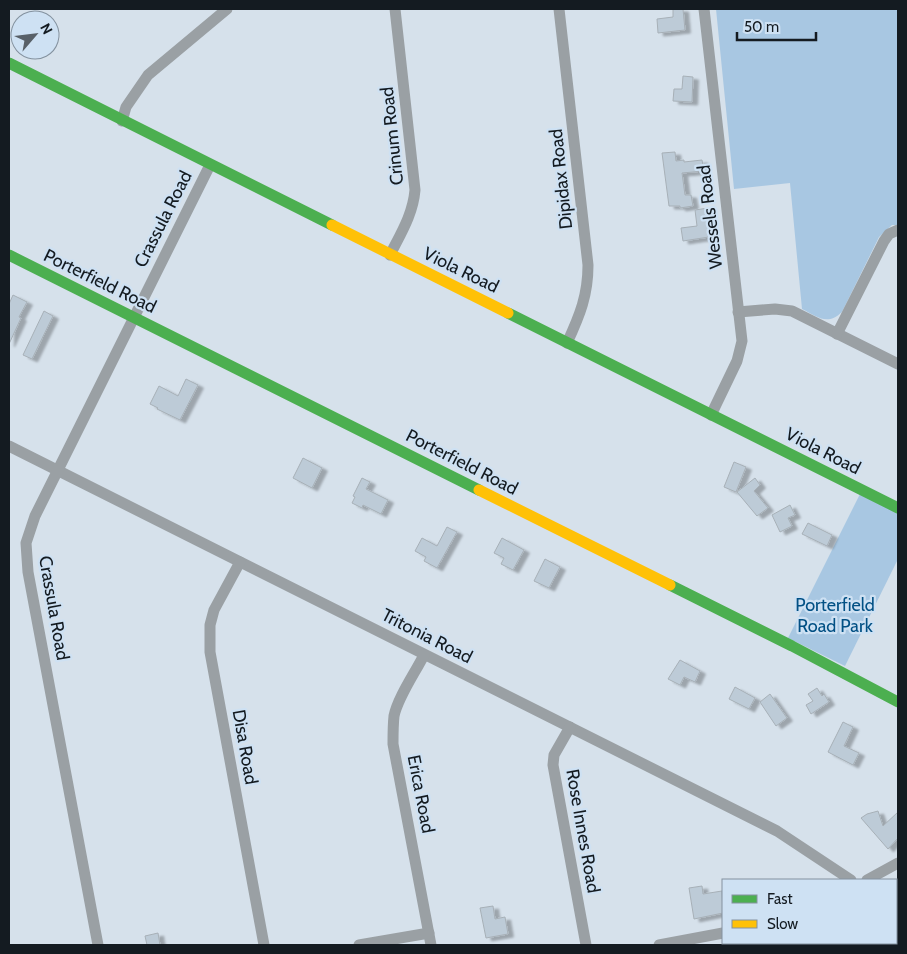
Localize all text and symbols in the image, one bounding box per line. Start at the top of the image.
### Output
north arrow [10,10,60,60]
scale bar [737,10,816,42]
text: 50 m [744,18,779,36]
text: N [36,20,57,37]
street label: Crinum Road [376,86,408,186]
street label: Dipidax Road [545,128,577,230]
street label: Wessels Road [693,164,727,270]
street label: Crassula Road [129,167,197,271]
street label: Viola Road [420,242,502,298]
street label: Porterfield Road [40,244,160,318]
street label: Viola Road [782,423,864,479]
street label: Porterfield Road [402,424,522,500]
street label: Crassula Road [34,554,74,662]
park label: Porterfield Road Park [795,594,875,637]
street label: Tritonia Road [378,604,476,668]
street label: Disa Road [228,708,262,786]
street label: Erica Road [403,753,439,835]
street label: Rose Innes Road [561,767,605,895]
legend [722,879,897,944]
text: Fast [767,890,792,908]
text: Slow [767,915,798,933]

